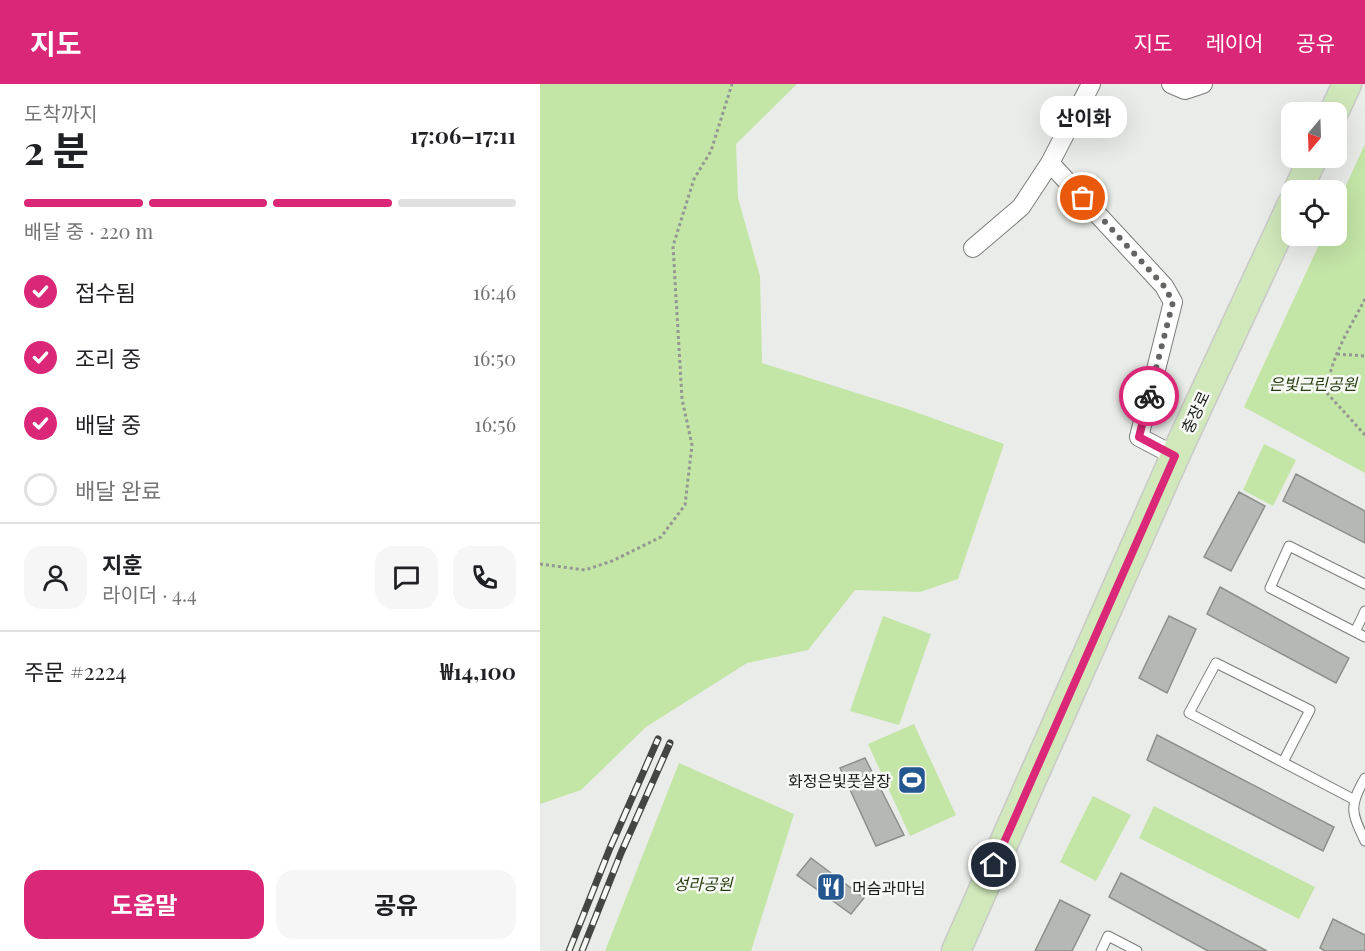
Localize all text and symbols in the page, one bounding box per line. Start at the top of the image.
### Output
text: 지도 [30,24,82,61]
text: 지도 [1134,28,1172,56]
text: 레이어 [1205,28,1263,56]
text: 공유 [1296,28,1335,56]
callout: 산이화 [1040,96,1126,138]
text: 도착까지 [24,99,98,126]
north arrow [1281,102,1347,168]
map controls [1281,102,1347,246]
text: 산이화 [1056,103,1111,130]
text: 17:06–17:11 [410,120,516,150]
text: 2 분 [24,123,89,175]
pin [1057,172,1108,223]
button: locate [1281,180,1347,246]
icon: bag [1066,181,1099,214]
text: 배달 중 · 220 m [24,217,153,244]
icon: check [24,275,57,308]
text: 접수됨 [75,277,136,307]
text: 16:46 [473,278,516,305]
icon: check [24,341,57,374]
text: 조리 중 [75,343,141,373]
text: 16:50 [473,344,516,371]
courier [1119,366,1179,426]
park label: 은빛근린공원 [1269,373,1358,394]
icon: bike [1133,380,1166,413]
street label: 충장로 [1176,387,1214,436]
icon: check [24,407,57,440]
text: 배달 중 [75,409,141,439]
text: 16:56 [474,410,516,437]
text: 배달 완료 [75,475,161,505]
button: person [24,546,87,609]
button: chat [375,546,438,609]
button: phone [453,546,516,609]
text: 지훈 [102,549,142,579]
text: 라이더 · 4.4 [102,580,197,607]
text: 주문 #2224 [24,656,126,686]
text: ₩14,100 [440,656,516,686]
sports icon: 화정은빛풋살장 [896,764,928,796]
place label: 화정은빛풋살장 [788,770,891,791]
pin [968,839,1019,890]
icon: home [977,848,1010,881]
button: 도움말 [24,870,264,939]
button: 공유 [276,870,516,939]
restaurant icon: 머슴과마님 [815,871,847,903]
park label: 성라공원 [674,873,734,894]
place label: 머슴과마님 [852,877,926,898]

